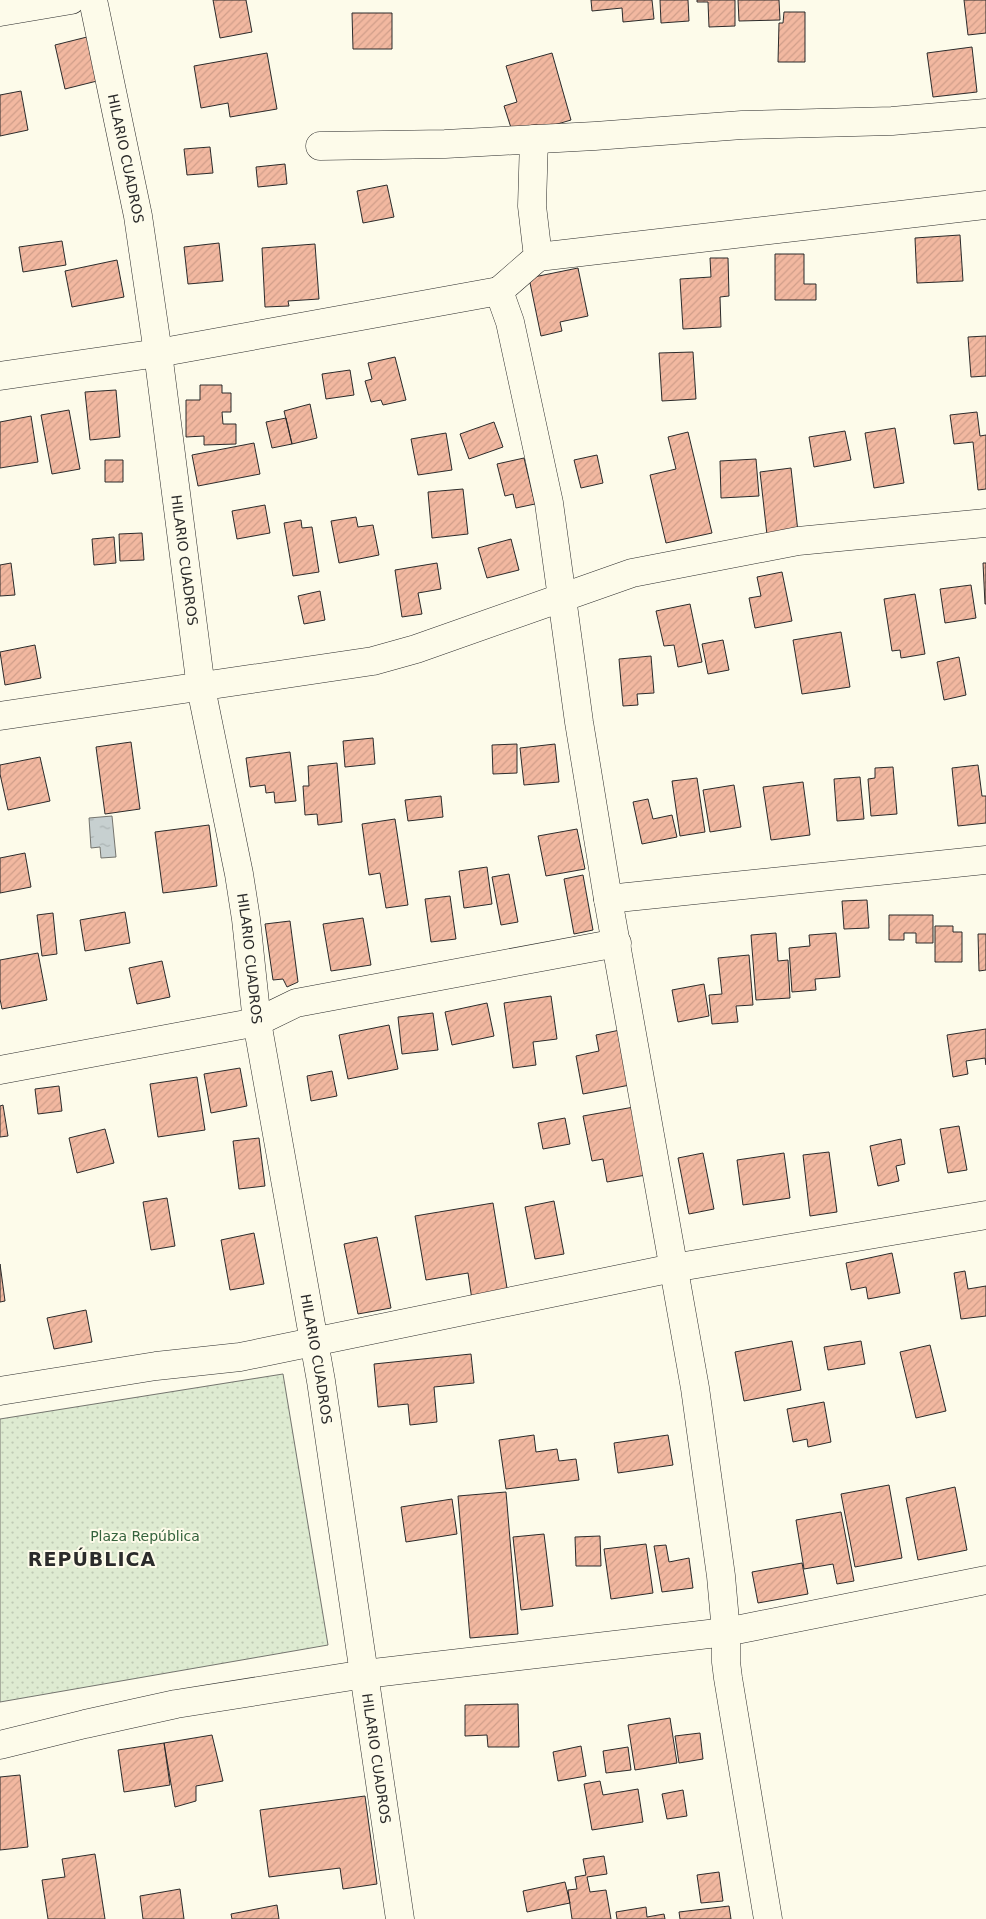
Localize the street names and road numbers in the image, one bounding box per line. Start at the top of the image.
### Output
street label: HILARIO CUADROS [105,92,147,224]
street label: HILARIO CUADROS [168,494,201,627]
street label: HILARIO CUADROS [234,892,265,1025]
street label: HILARIO CUADROS [298,1293,335,1425]
street label: HILARIO CUADROS [359,1692,394,1825]

